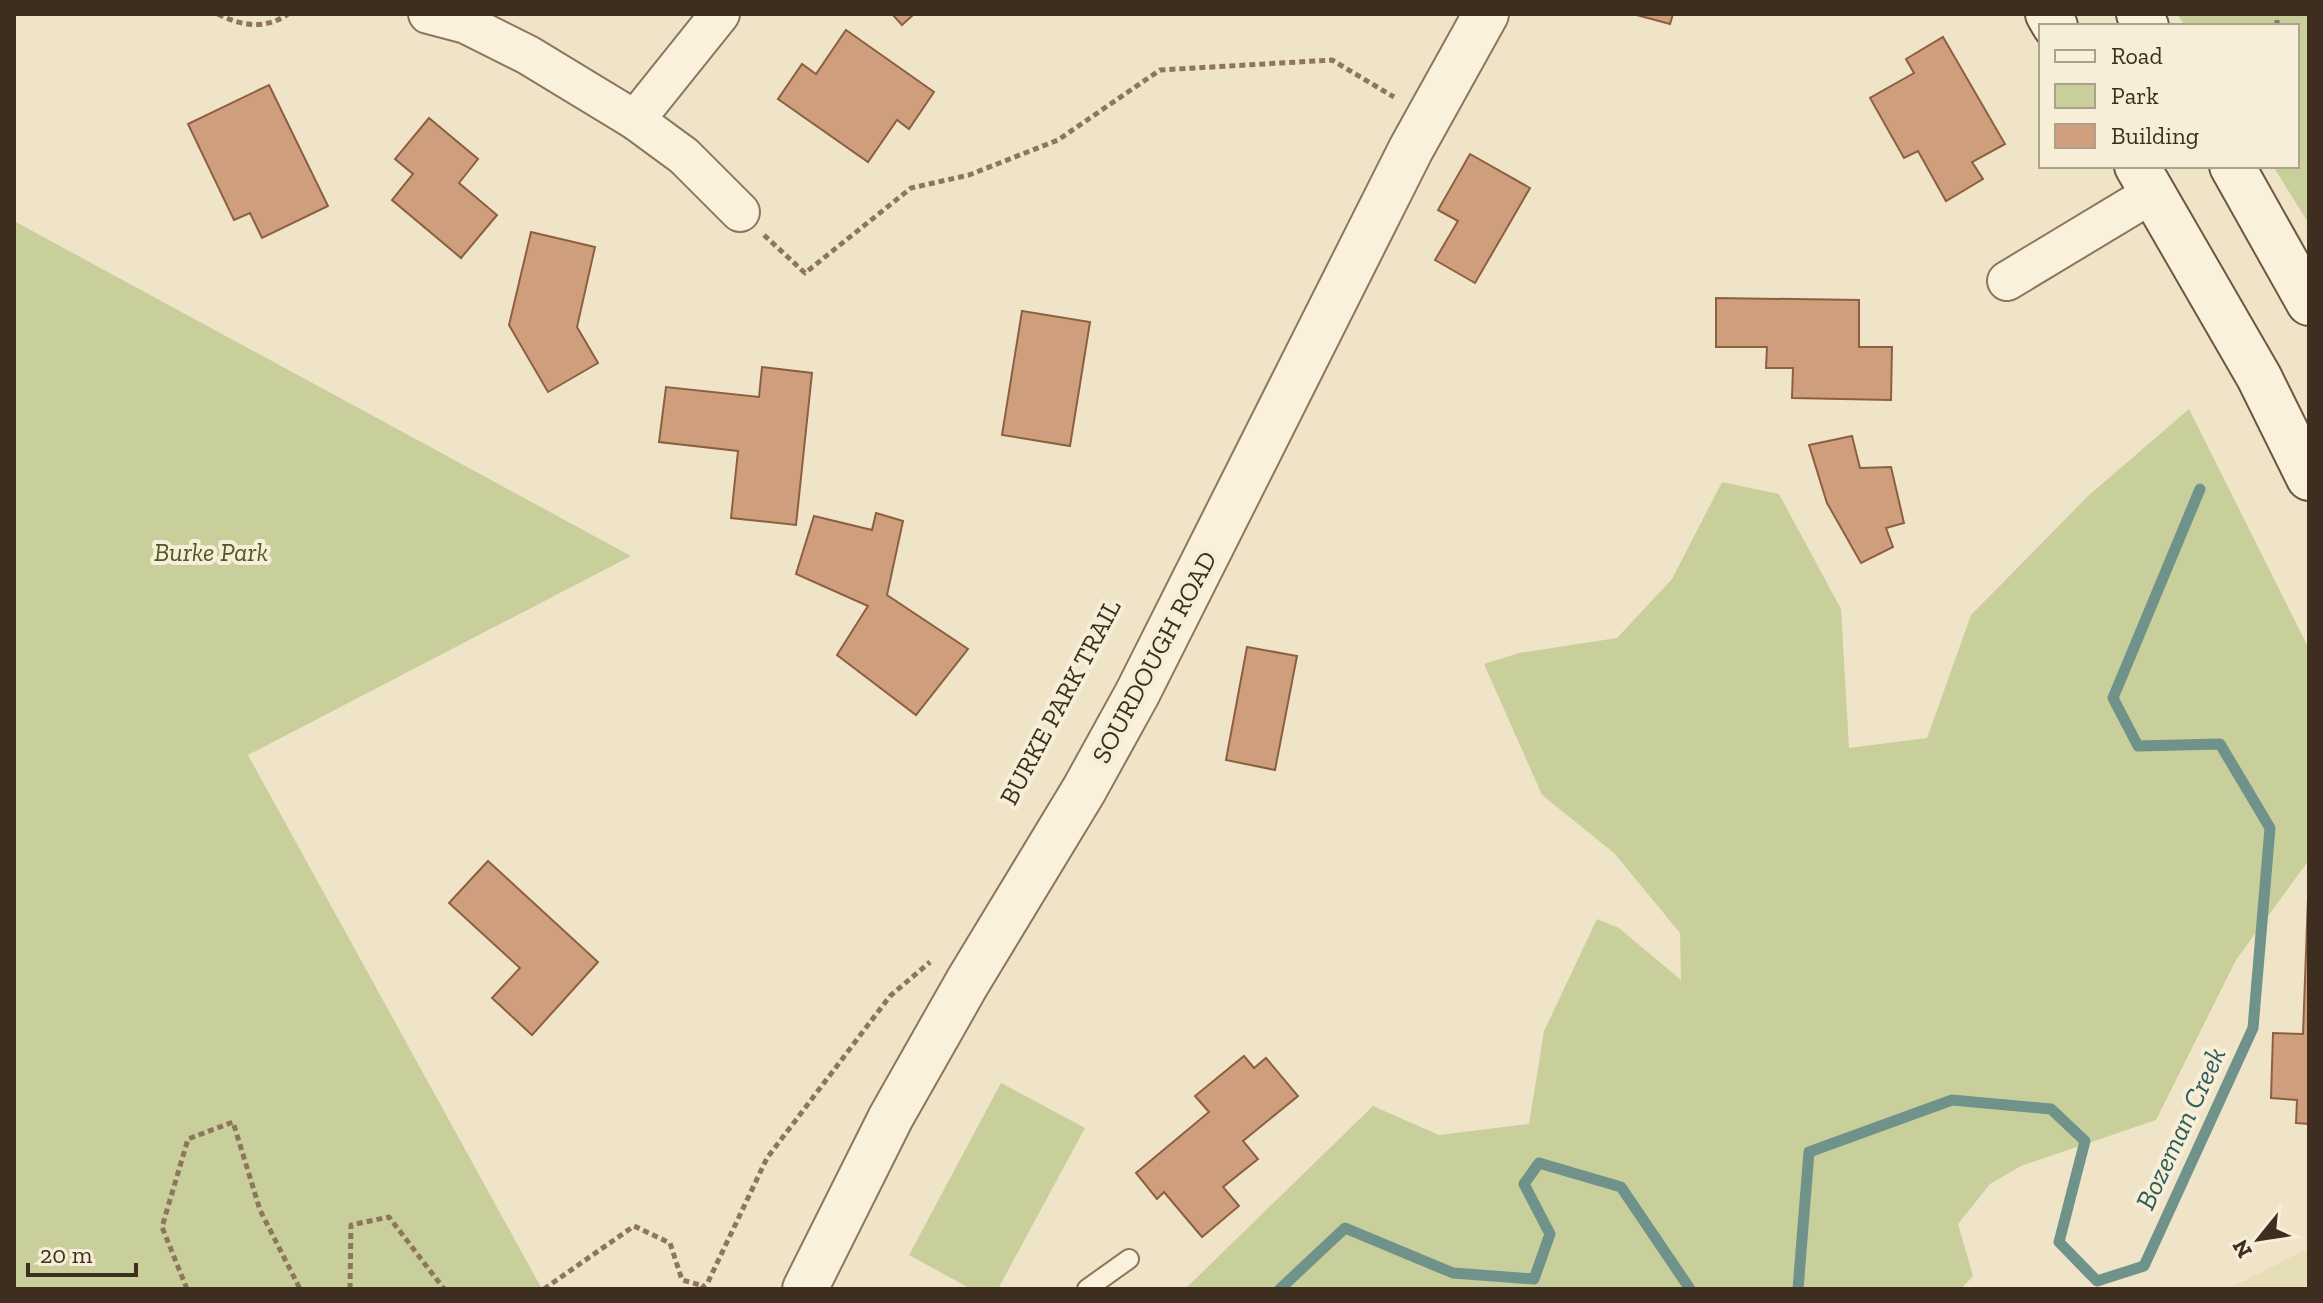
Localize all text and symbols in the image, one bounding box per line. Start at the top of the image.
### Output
legend [2039,24,2299,168]
text: Road [2111,41,2163,70]
text: Park [2111,81,2159,110]
text: Building [2111,121,2199,150]
park label: Burke Park [154,536,268,568]
street label: SOURDOUGH ROAD [1085,546,1223,768]
street label: BURKE PARK TRAIL [992,594,1128,810]
water label: Bozeman Creek [2128,1042,2232,1215]
north arrow [2219,1199,2299,1279]
scale bar [28,1227,136,1277]
text: N [2226,1235,2258,1263]
text: 20 m [40,1240,93,1269]

